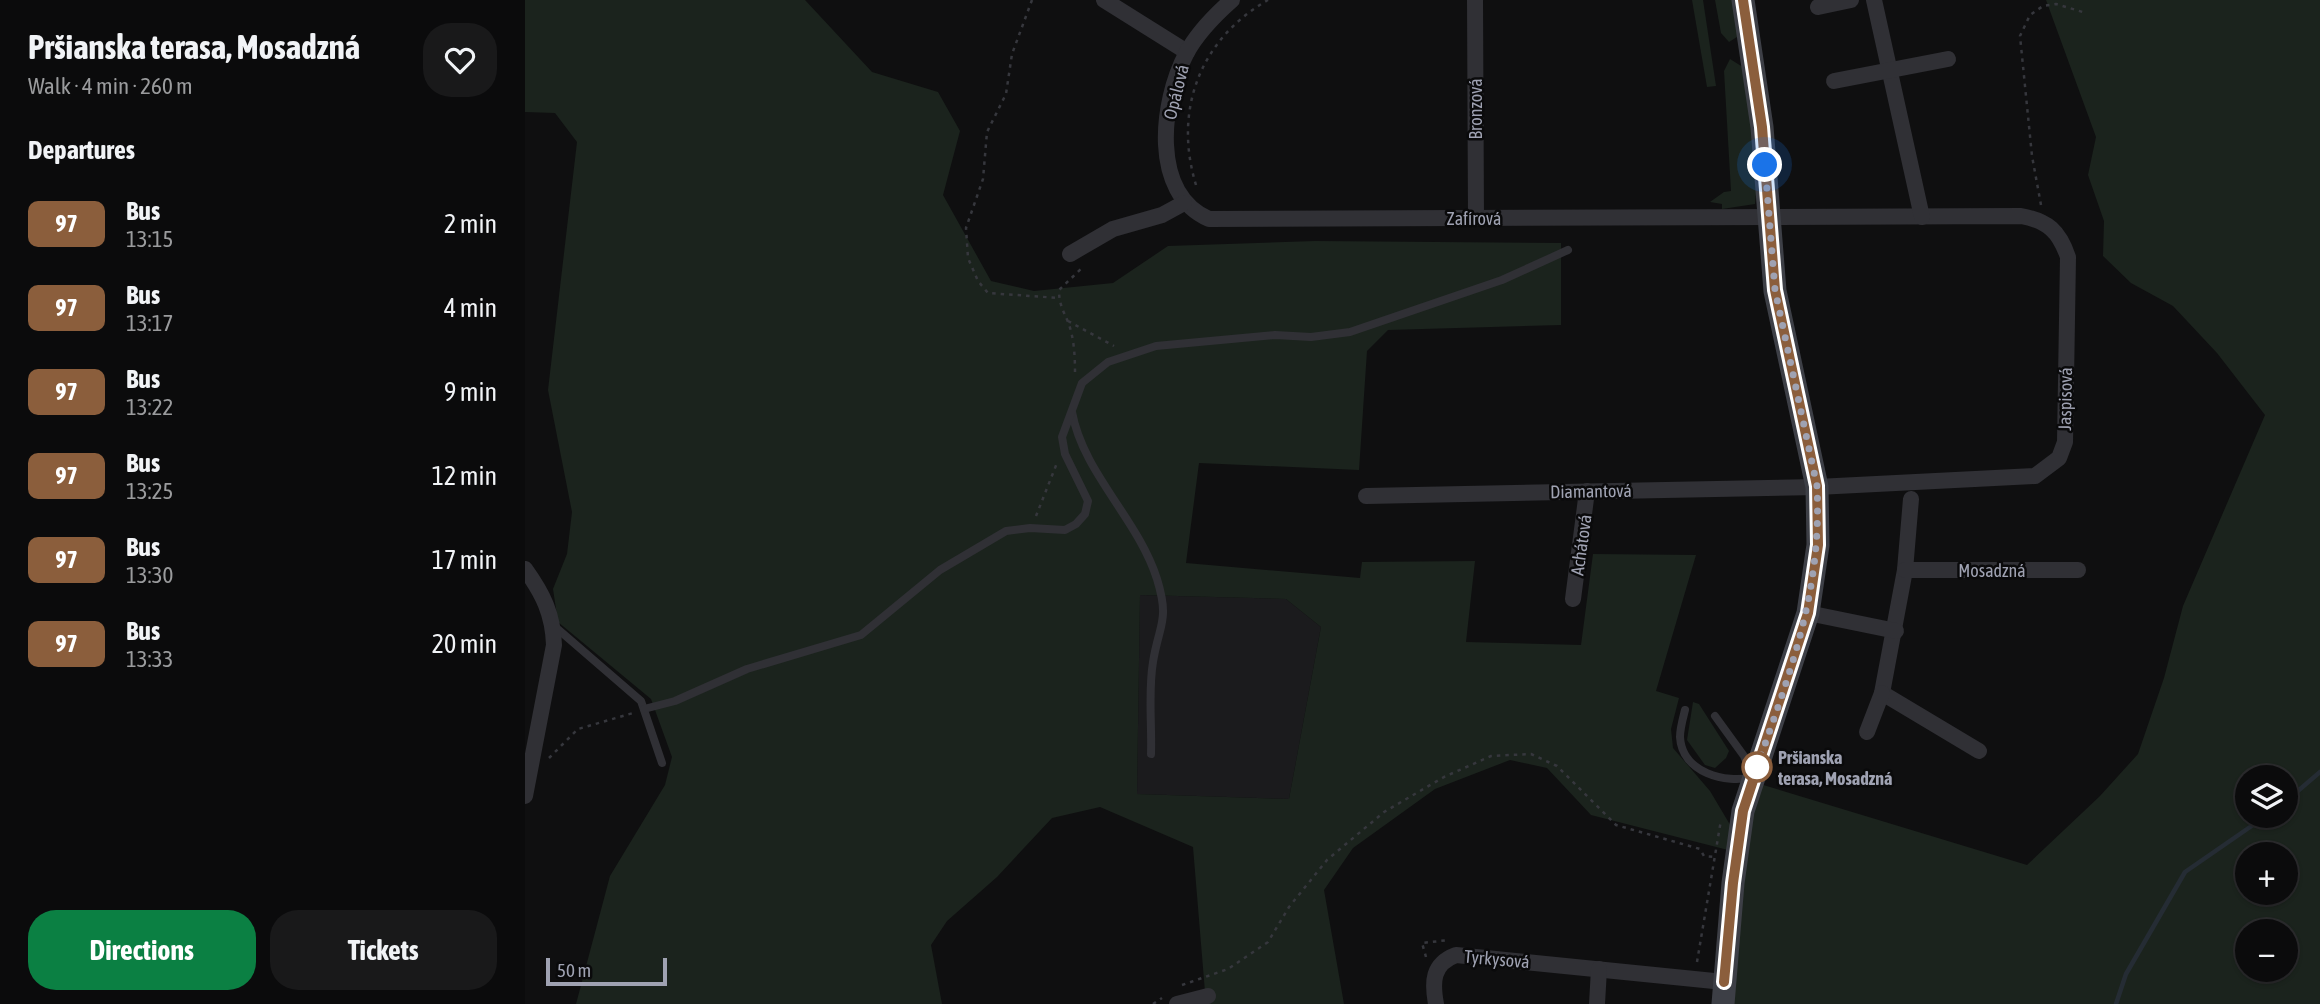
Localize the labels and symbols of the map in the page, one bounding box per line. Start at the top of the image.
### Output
street label: Opálová [1159,62,1193,122]
street label: Bronzová [1465,78,1486,140]
your location [1747,147,1782,182]
street label: Zafírová [1447,208,1501,229]
street label: Jaspisová [2054,367,2076,431]
street label: Diamantová [1550,480,1632,502]
street label: Achátová [1566,513,1596,577]
street label: Mosadzná [1958,560,2026,581]
place label: Pršianska terasa, Mosadzná [1777,747,1892,789]
marker: Pršianska terasa, Mosadzná [1742,752,1772,782]
street label: Tyrkysová [1463,946,1531,972]
scale bar [546,955,667,987]

